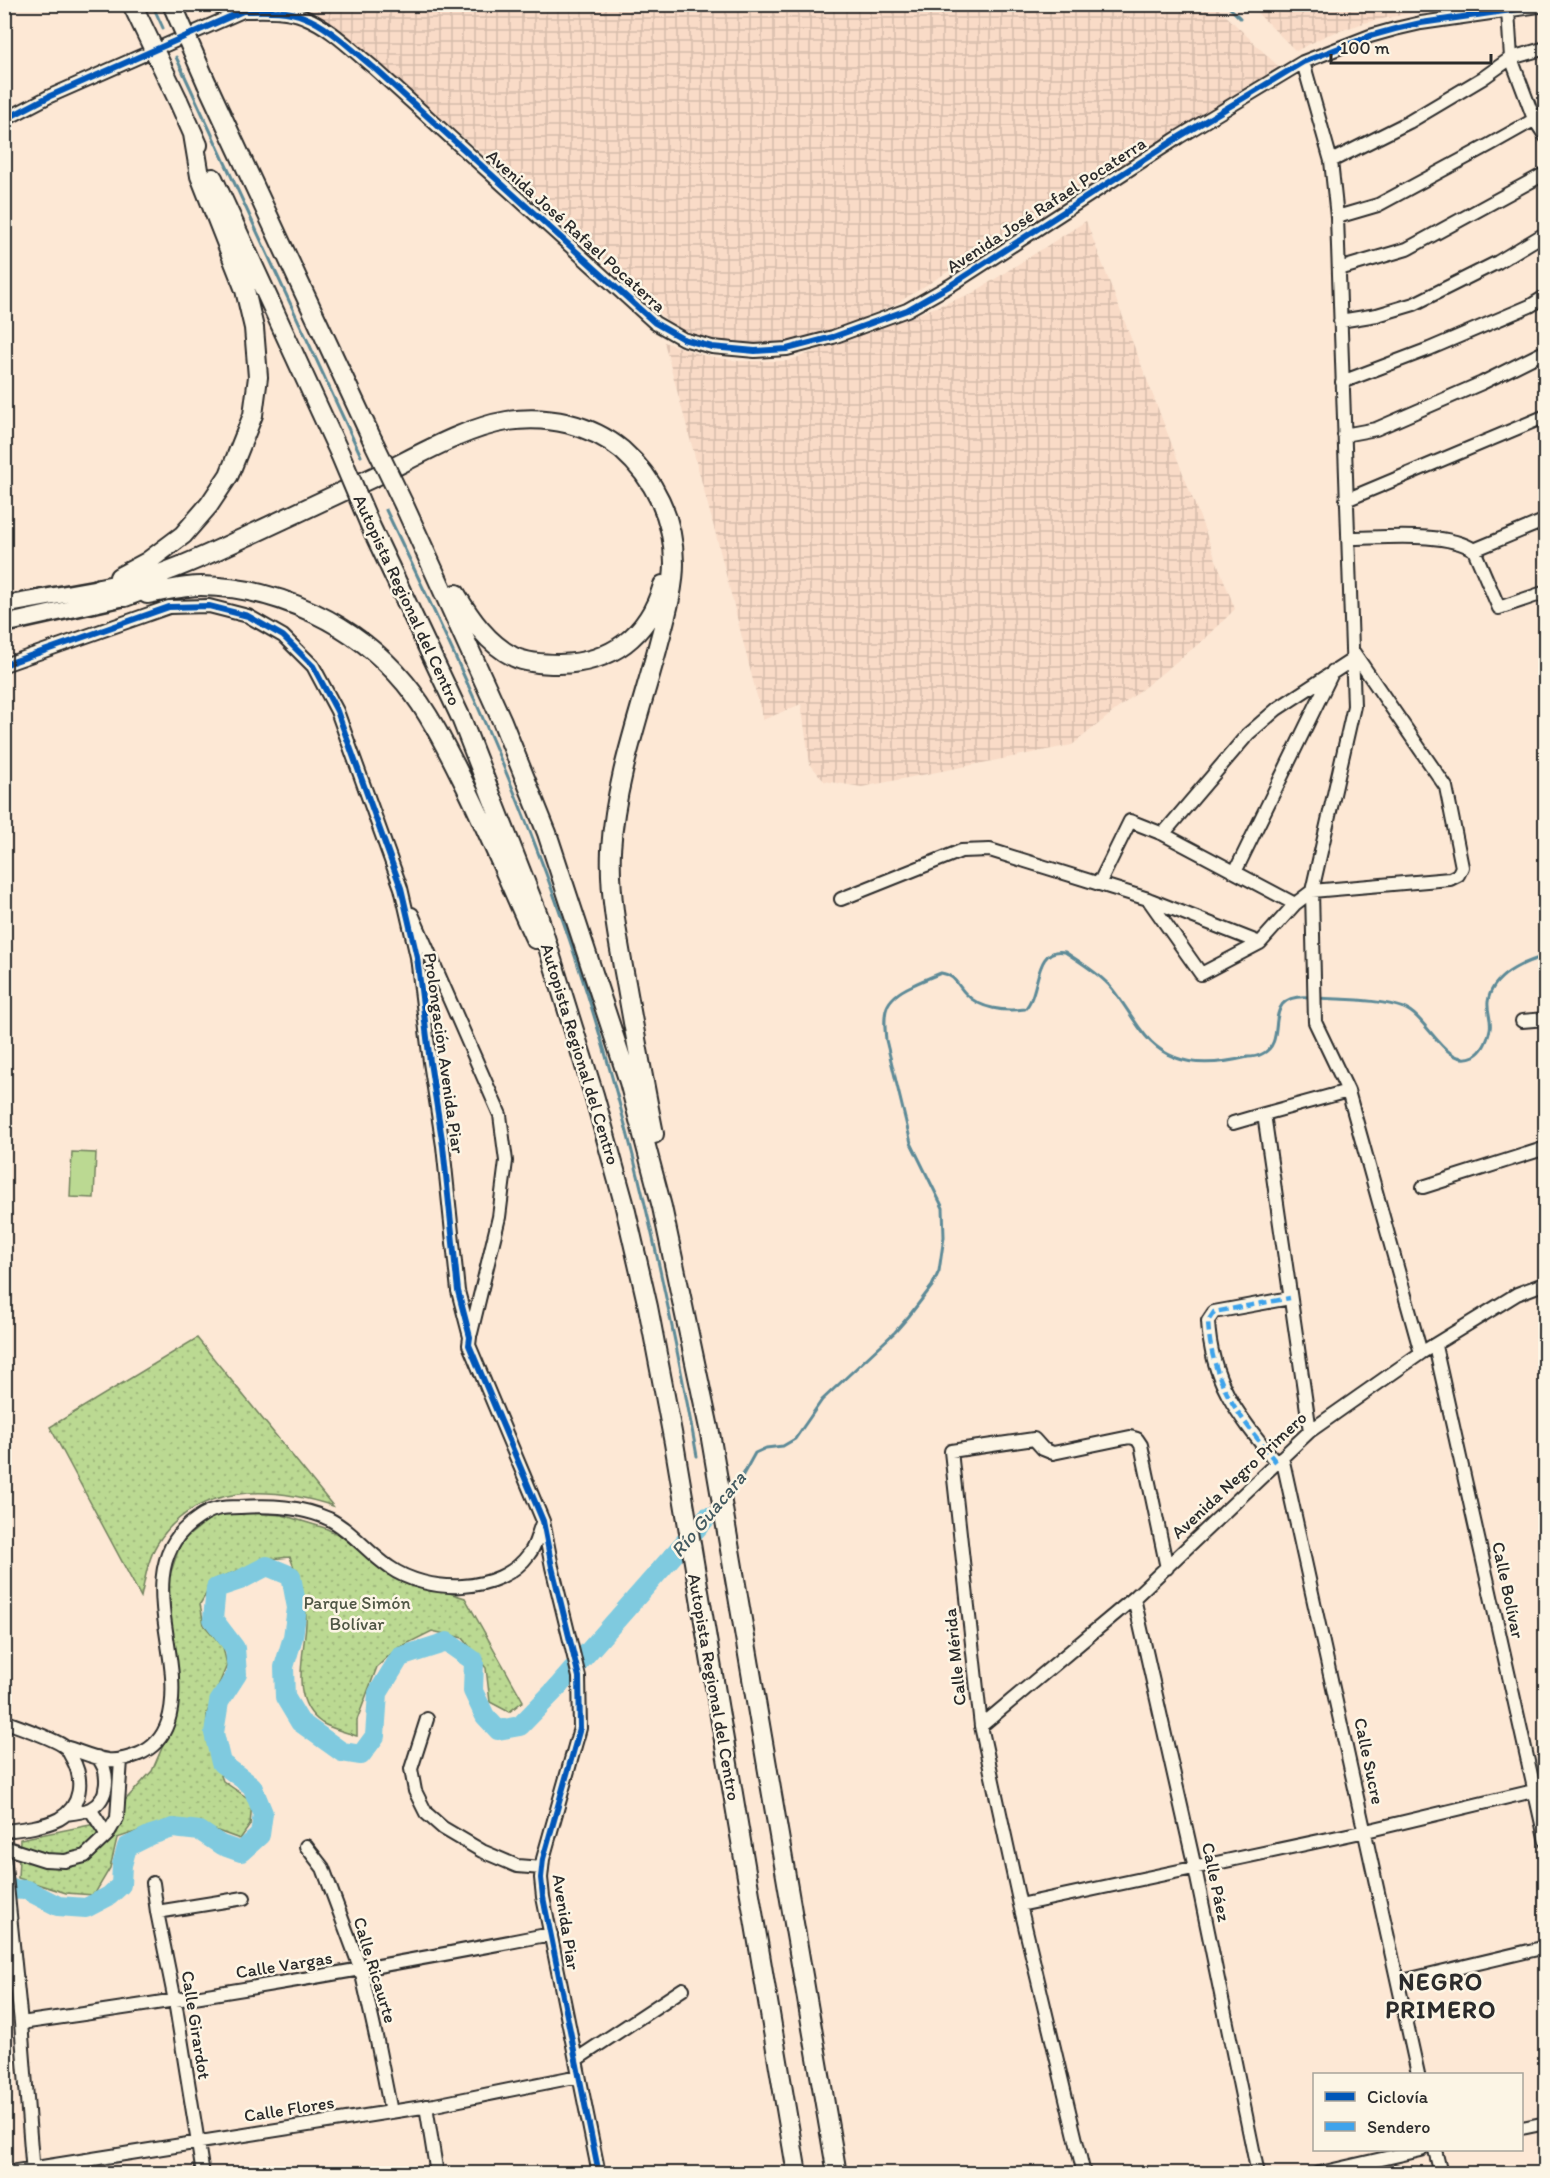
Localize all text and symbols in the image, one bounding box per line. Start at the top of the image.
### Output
scale bar [1331,27,1492,65]
text: 100 m [1340,37,1390,59]
street label: Avenida José Rafael Pocaterra [942,132,1150,278]
street label: Avenida José Rafael Pocaterra [482,145,670,317]
street label: Autopista Regional del Centro [348,491,466,709]
street label: Autopista Regional del Centro [536,941,624,1167]
street label: Prolongación Avenida Piar [419,951,469,1156]
street label: Avenida Negro Primero [1167,1407,1311,1543]
water label: Río Guacara [665,1465,751,1562]
street label: Calle Bolívar [1487,1540,1529,1641]
street label: Autopista Regional del Centro [683,1572,745,1802]
park label: Parque Simón Bolívar [303,1592,411,1635]
street label: Calle Mérida [939,1607,971,1707]
street label: Calle Sucre [1349,1716,1389,1806]
street label: Calle Páez [1197,1840,1235,1924]
street label: Avenida Piar [548,1873,585,1972]
street label: Calle Ricaurte [348,1914,402,2026]
street label: Calle Vargas [234,1947,334,1983]
district label: NEGRO PRIMERO [1385,1967,1497,2024]
street label: Calle Girardot [177,1969,215,2081]
legend [1313,2073,1523,2151]
text: Ciclovía [1367,2086,1429,2108]
street label: Calle Flores [242,2091,336,2127]
text: Sendero [1367,2116,1430,2138]

